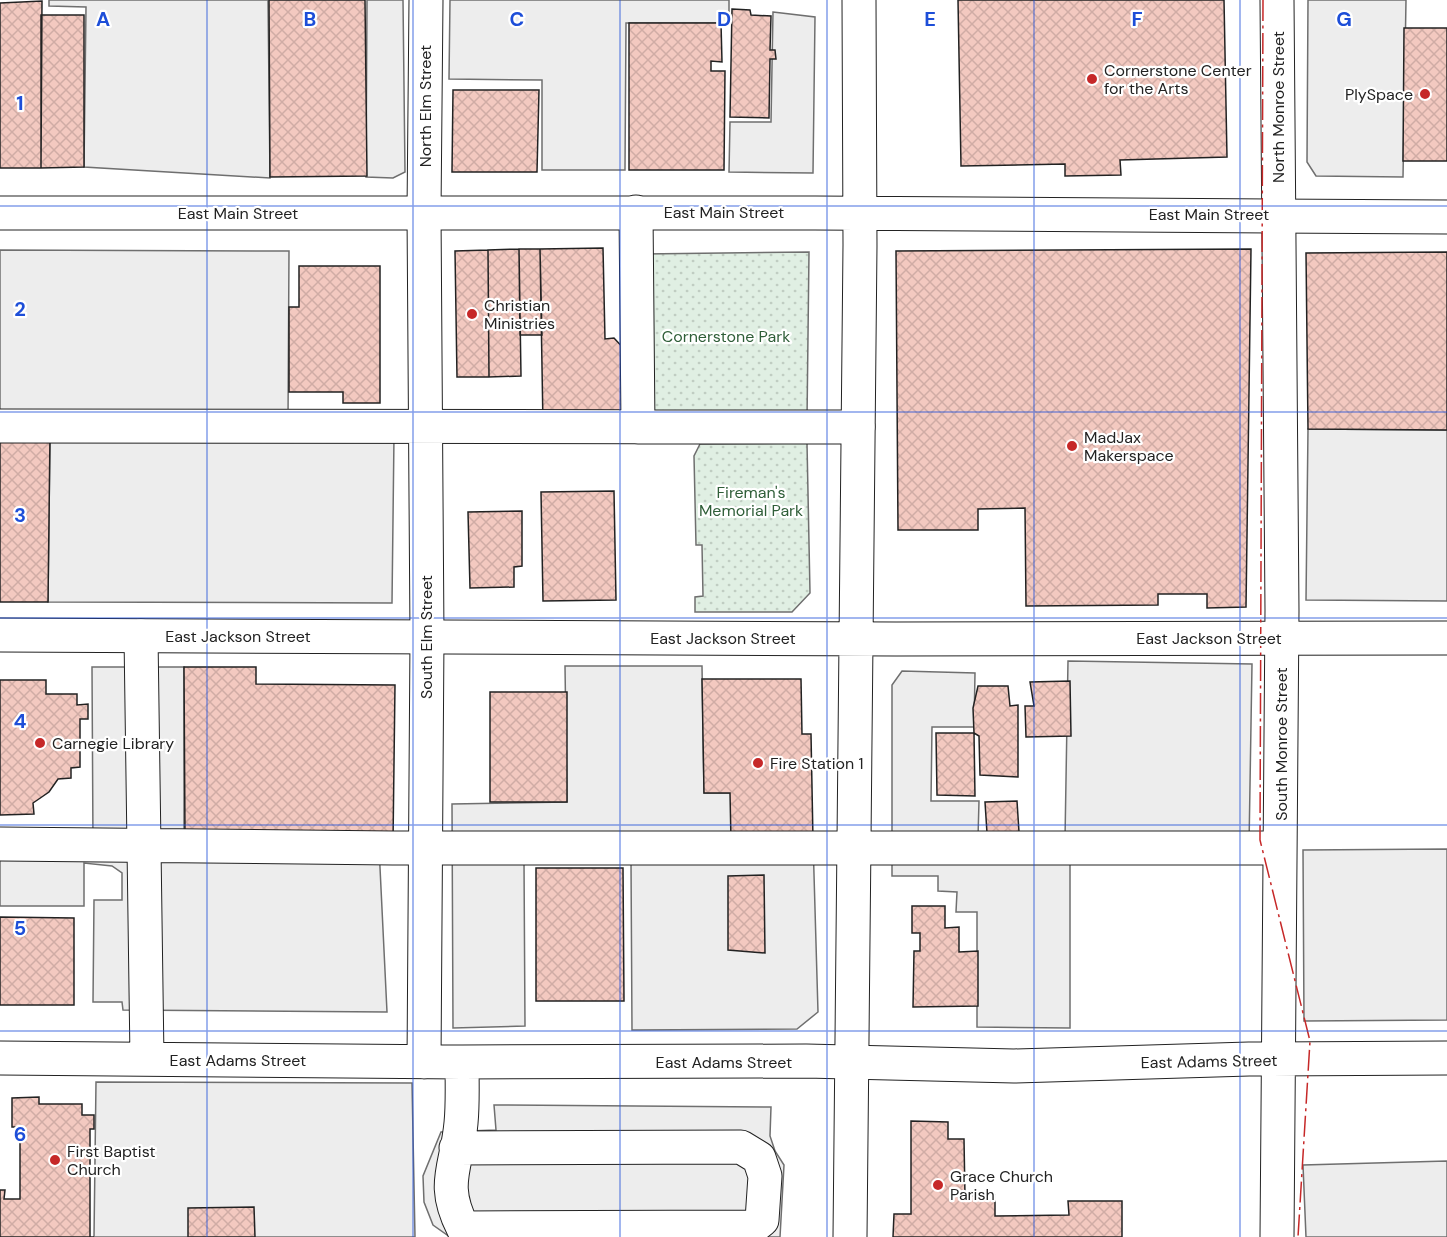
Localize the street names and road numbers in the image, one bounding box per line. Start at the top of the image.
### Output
street label: North Monroe Street [1268,31,1289,183]
street label: North Elm Street [415,45,436,167]
street label: East Main Street [664,202,784,223]
street label: East Main Street [178,203,298,224]
street label: East Main Street [1149,204,1269,225]
street label: South Elm Street [416,575,437,699]
street label: East Jackson Street [165,626,311,647]
street label: East Jackson Street [650,628,796,649]
street label: East Jackson Street [1136,628,1282,649]
street label: South Monroe Street [1271,667,1292,821]
street label: East Adams Street [170,1050,306,1071]
street label: East Adams Street [1140,1050,1278,1073]
street label: East Adams Street [656,1052,792,1073]

